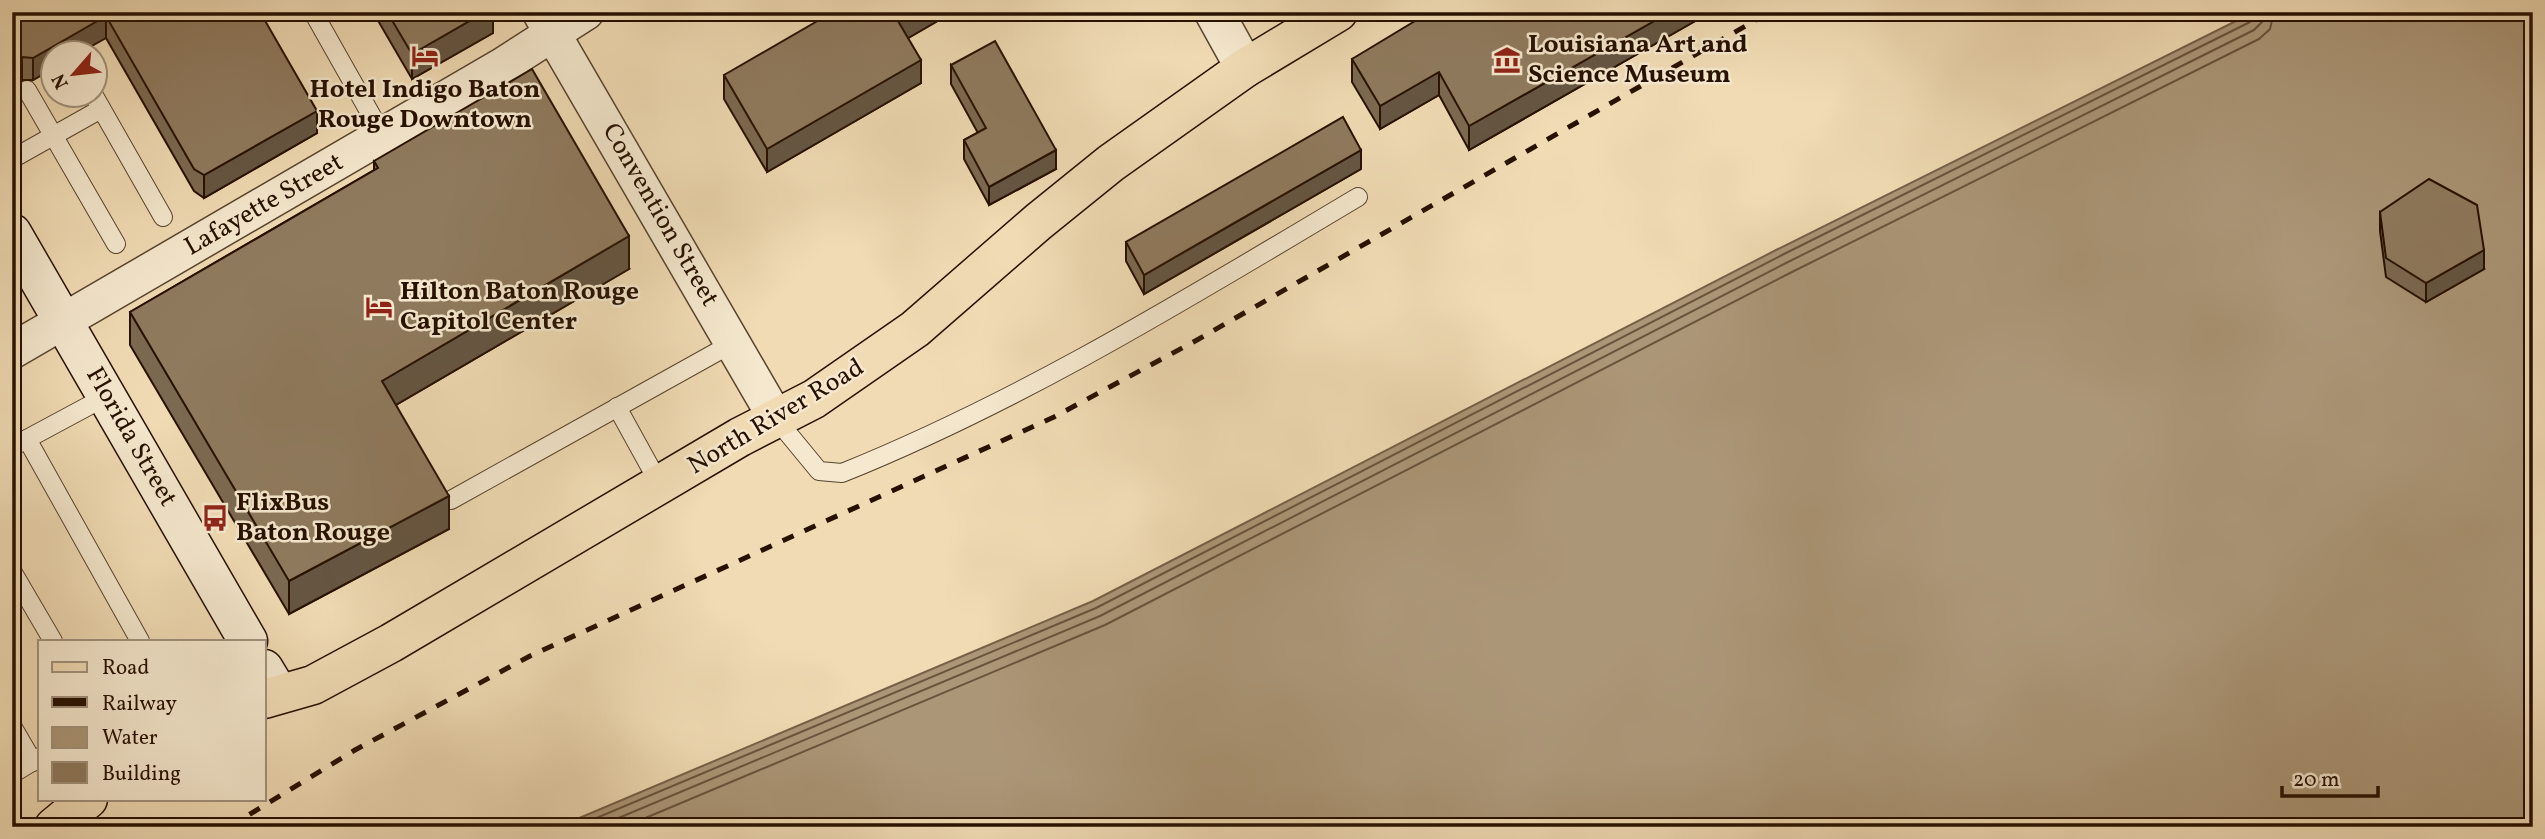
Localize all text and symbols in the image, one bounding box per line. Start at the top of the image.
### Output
place label: Louisiana Art and Science Museum [1528,27,1748,93]
north arrow [38,38,108,108]
hotel icon: Hotel Indigo Baton Rouge Downtown [410,41,440,71]
museum icon: Louisiana Art and Science Museum [1492,45,1522,75]
text: N [46,69,75,93]
place label: Hotel Indigo Baton Rouge Downtown [310,72,540,138]
street label: Convention Street [593,117,727,313]
street label: Lafayette Street [178,145,350,265]
place label: Hilton Baton Rouge Capitol Center [400,274,639,340]
hotel icon: Hilton Baton Rouge Capitol Center [364,292,394,322]
street label: North River Road [681,350,871,484]
street label: Florida Street [76,361,186,513]
place label: FlixBus Baton Rouge [236,485,390,551]
bus stop icon: FlixBus Baton Rouge [200,503,230,533]
legend [38,640,266,800]
text: Road [102,654,149,683]
text: Railway [102,690,178,719]
text: Water [102,724,158,753]
scale bar [2282,755,2379,799]
text: Building [102,760,181,789]
text: 20 m [2293,766,2339,795]

